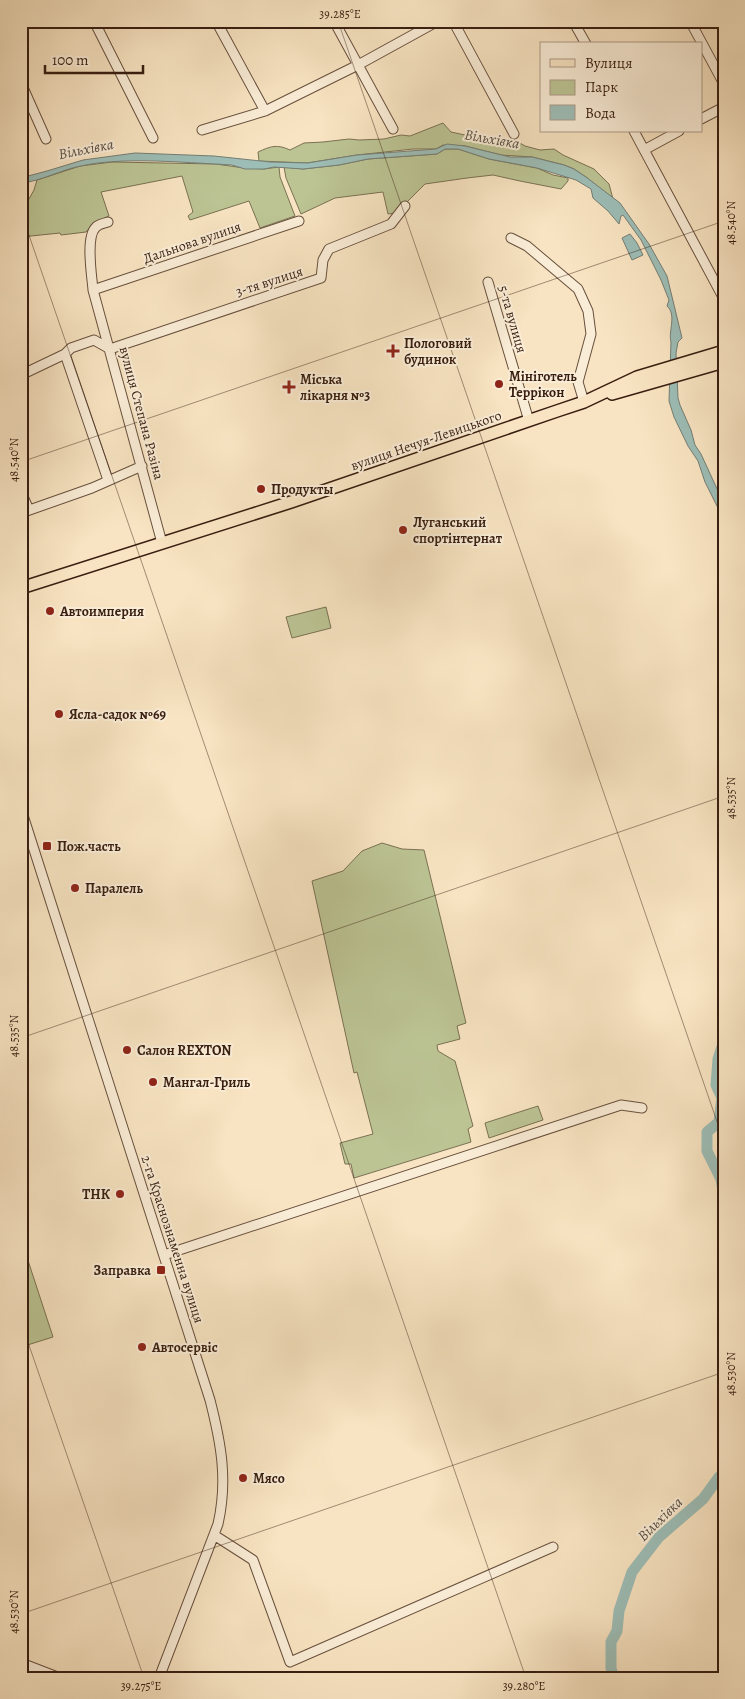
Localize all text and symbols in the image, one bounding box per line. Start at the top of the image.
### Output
text: 39.285°E [319,6,361,22]
scale bar [45,42,142,74]
legend [540,42,702,132]
text: 100 m [52,50,89,70]
text: Вулиця [585,53,632,73]
text: Парк [585,77,618,97]
text: Вода [585,103,616,123]
water label: Вільхівка [463,124,521,154]
water label: Вільхівка [57,134,115,164]
text: 48.540°N [723,201,739,245]
street label: Дальнова вулиця [141,217,244,268]
street label: 3-тя вулиця [233,262,305,301]
street label: 5-та вулиця [494,283,531,355]
place label: Пологовий будинок [404,334,472,369]
street label: вулиця Степана Разіна [115,344,169,482]
marker: Пологовий будинок [386,344,400,358]
place label: Мініготель Террікон [509,367,577,402]
place label: Міська лікарня №3 [299,370,370,405]
marker: Мініготель Террікон [493,378,505,390]
marker: Міська лікарня №3 [282,380,296,394]
street label: вулиця Нечуя-Левицького [348,406,504,475]
text: 48.540°N [6,438,22,482]
place label: Продукты [271,480,333,499]
marker: Продукты [255,483,267,495]
place label: Луганський спортінтернат [413,513,503,548]
marker: Луганський спортінтернат [397,524,409,536]
place label: Автоимперия [59,602,144,621]
marker: Автоимперия [44,605,56,617]
place label: Ясла-садок №69 [69,705,167,724]
marker: Ясла-садок №69 [53,708,65,720]
text: 48.535°N [723,776,739,819]
place label: Пож.часть [57,837,121,856]
marker: Пож.часть [41,840,53,852]
place label: Паралель [85,879,144,898]
marker: Паралель [69,882,81,894]
text: 48.535°N [6,1014,22,1057]
place label: Салон REXTON [137,1041,232,1060]
marker: Салон REXTON [121,1044,133,1056]
place label: Мангал-Гриль [163,1073,251,1092]
marker: Мангал-Гриль [147,1076,159,1088]
street label: 2-га Краснознаменна вулиця [136,1153,209,1326]
place label: ТНК [82,1185,111,1204]
marker: ТНК [114,1188,126,1200]
place label: Заправка [94,1261,151,1280]
marker: Заправка [155,1264,167,1276]
place label: Автосервіс [151,1338,218,1357]
marker: Автосервіс [136,1341,148,1353]
text: 48.530°N [723,1352,739,1396]
place label: Мясо [253,1469,285,1488]
marker: Мясо [237,1472,249,1484]
water label: Вільхівка [633,1492,687,1546]
text: 48.530°N [6,1590,22,1634]
text: 39.275°E [121,1678,161,1694]
text: 39.280°E [503,1678,545,1694]

